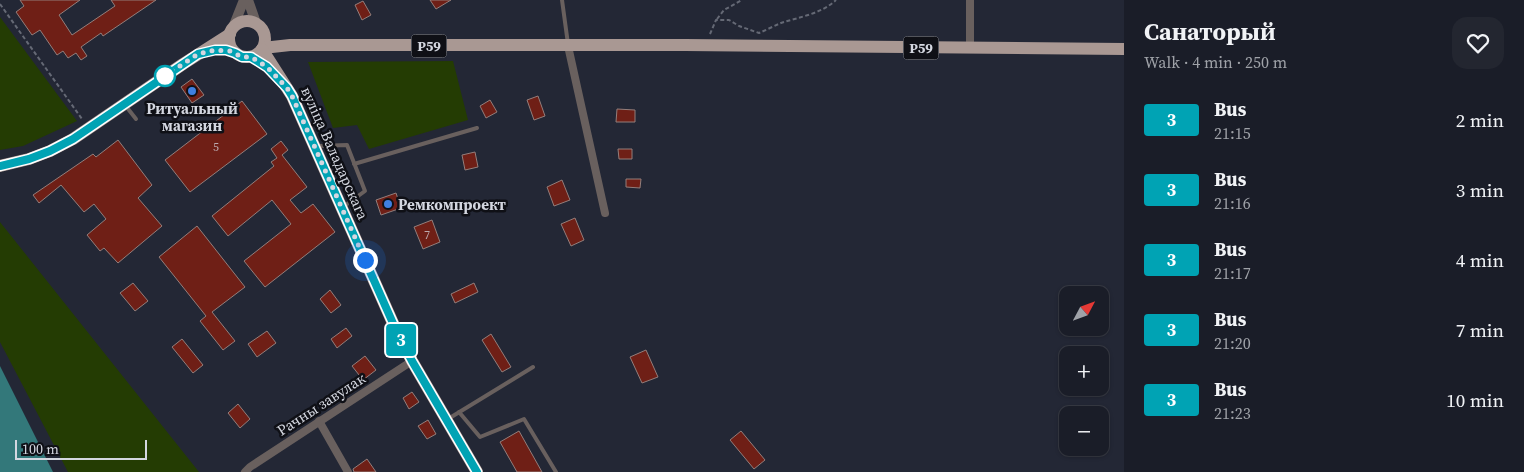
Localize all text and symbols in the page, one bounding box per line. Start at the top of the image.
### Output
text: Санаторый [1144,15,1276,48]
button: heart [1452,17,1504,69]
road number: Р59 [412,34,446,58]
road number: Р59 [904,36,938,59]
text: Walk · 4 min · 250 m [1144,51,1287,73]
unlabelled marker [154,65,176,87]
street label: вуліца Валадарскага [296,83,374,223]
marker: Ритуальный магазин [186,85,198,97]
text: Bus [1214,96,1246,122]
place label: Ритуальный магазин [146,98,238,136]
text: 3 [1167,107,1176,132]
text: 2 min [1456,107,1504,133]
text: 21:15 [1214,122,1251,144]
house number: 5 [213,139,219,155]
text: Bus [1214,166,1246,192]
text: 3 [1167,177,1176,202]
text: 3 min [1456,177,1504,203]
text: 21:16 [1214,192,1251,214]
place label: Ремкомпроект [398,194,506,215]
marker: Ремкомпроект [382,198,394,210]
house number: 7 [424,227,430,243]
text: Bus [1214,236,1246,262]
text: 3 [1167,247,1176,272]
text: 4 min [1456,247,1504,273]
your location [353,248,378,273]
text: 21:17 [1214,262,1251,284]
north arrow [1059,286,1109,336]
map controls [1059,286,1109,456]
text: Bus [1214,306,1246,332]
text: 3 [1167,317,1176,342]
text: 7 min [1456,317,1504,343]
line badge: 3 [385,324,417,356]
text: 3 [396,327,406,352]
text: 21:20 [1214,332,1251,354]
button: + [1059,346,1109,396]
street label: Рачны завулак [273,367,370,441]
text: Bus [1214,376,1246,402]
text: 3 [1167,387,1176,412]
text: 10 min [1446,387,1504,413]
text: 21:23 [1214,402,1251,424]
button: − [1059,406,1109,456]
scale bar [15,437,148,460]
text: 100 m [22,439,59,459]

